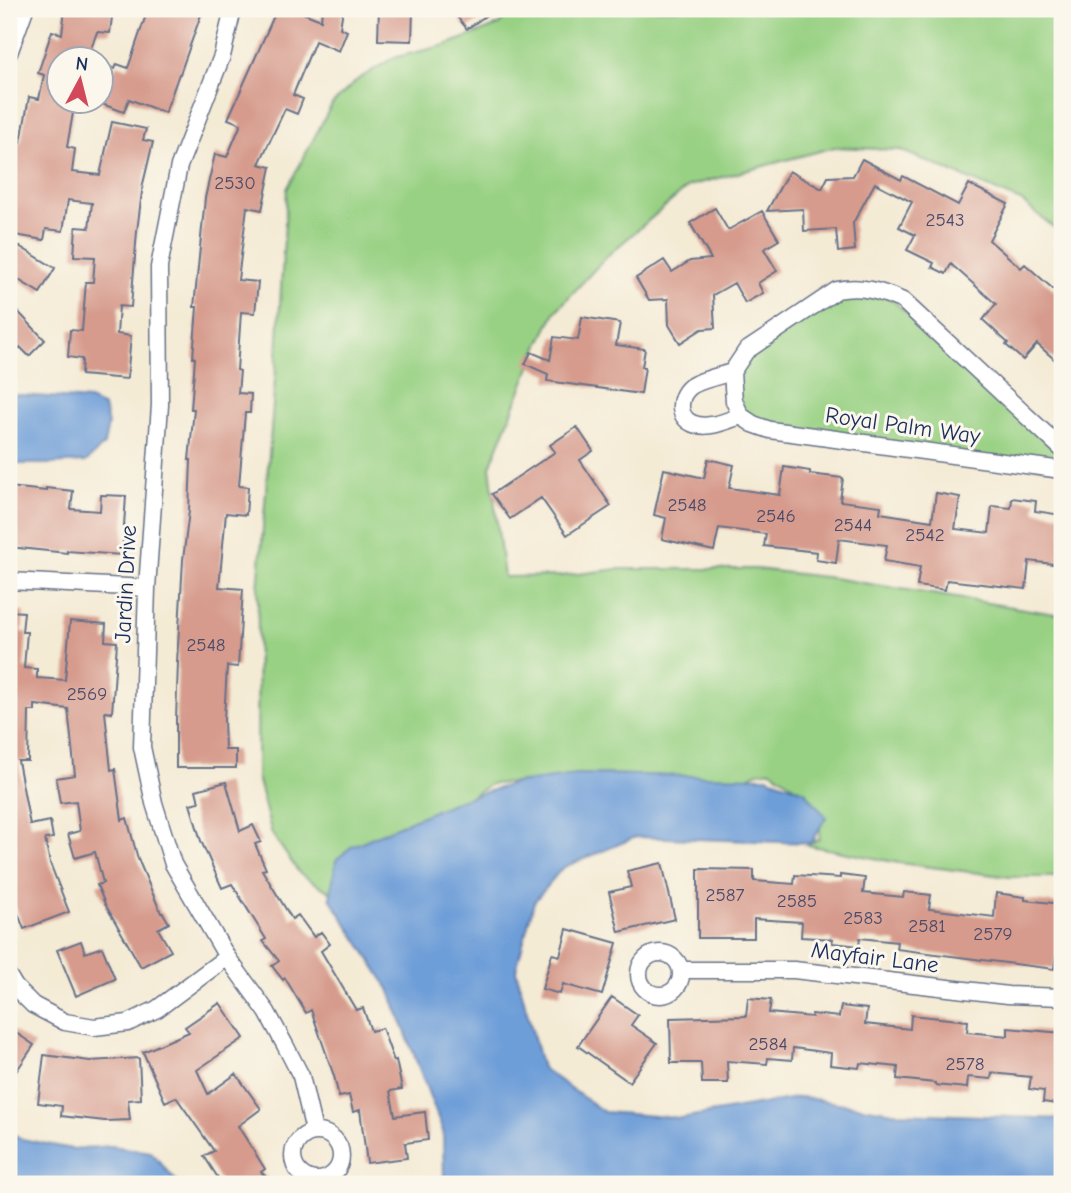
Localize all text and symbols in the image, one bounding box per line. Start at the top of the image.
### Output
north arrow [46,46,116,116]
text: N [74,52,89,76]
house number: 2530 [214,172,256,194]
house number: 2543 [925,209,965,231]
street label: Royal Palm Way [824,401,983,450]
house number: 2548 [667,494,707,516]
house number: 2546 [756,505,796,527]
house number: 2544 [834,514,872,536]
street label: Jardin Drive [109,524,142,644]
house number: 2542 [905,524,945,546]
house number: 2548 [186,634,226,656]
house number: 2569 [67,683,107,705]
house number: 2587 [705,884,745,906]
house number: 2585 [777,890,817,912]
house number: 2583 [843,907,883,929]
house number: 2581 [908,915,946,937]
house number: 2579 [973,923,1013,945]
street label: Mayfair Lane [809,936,940,979]
house number: 2584 [748,1033,788,1055]
house number: 2578 [946,1053,984,1075]

